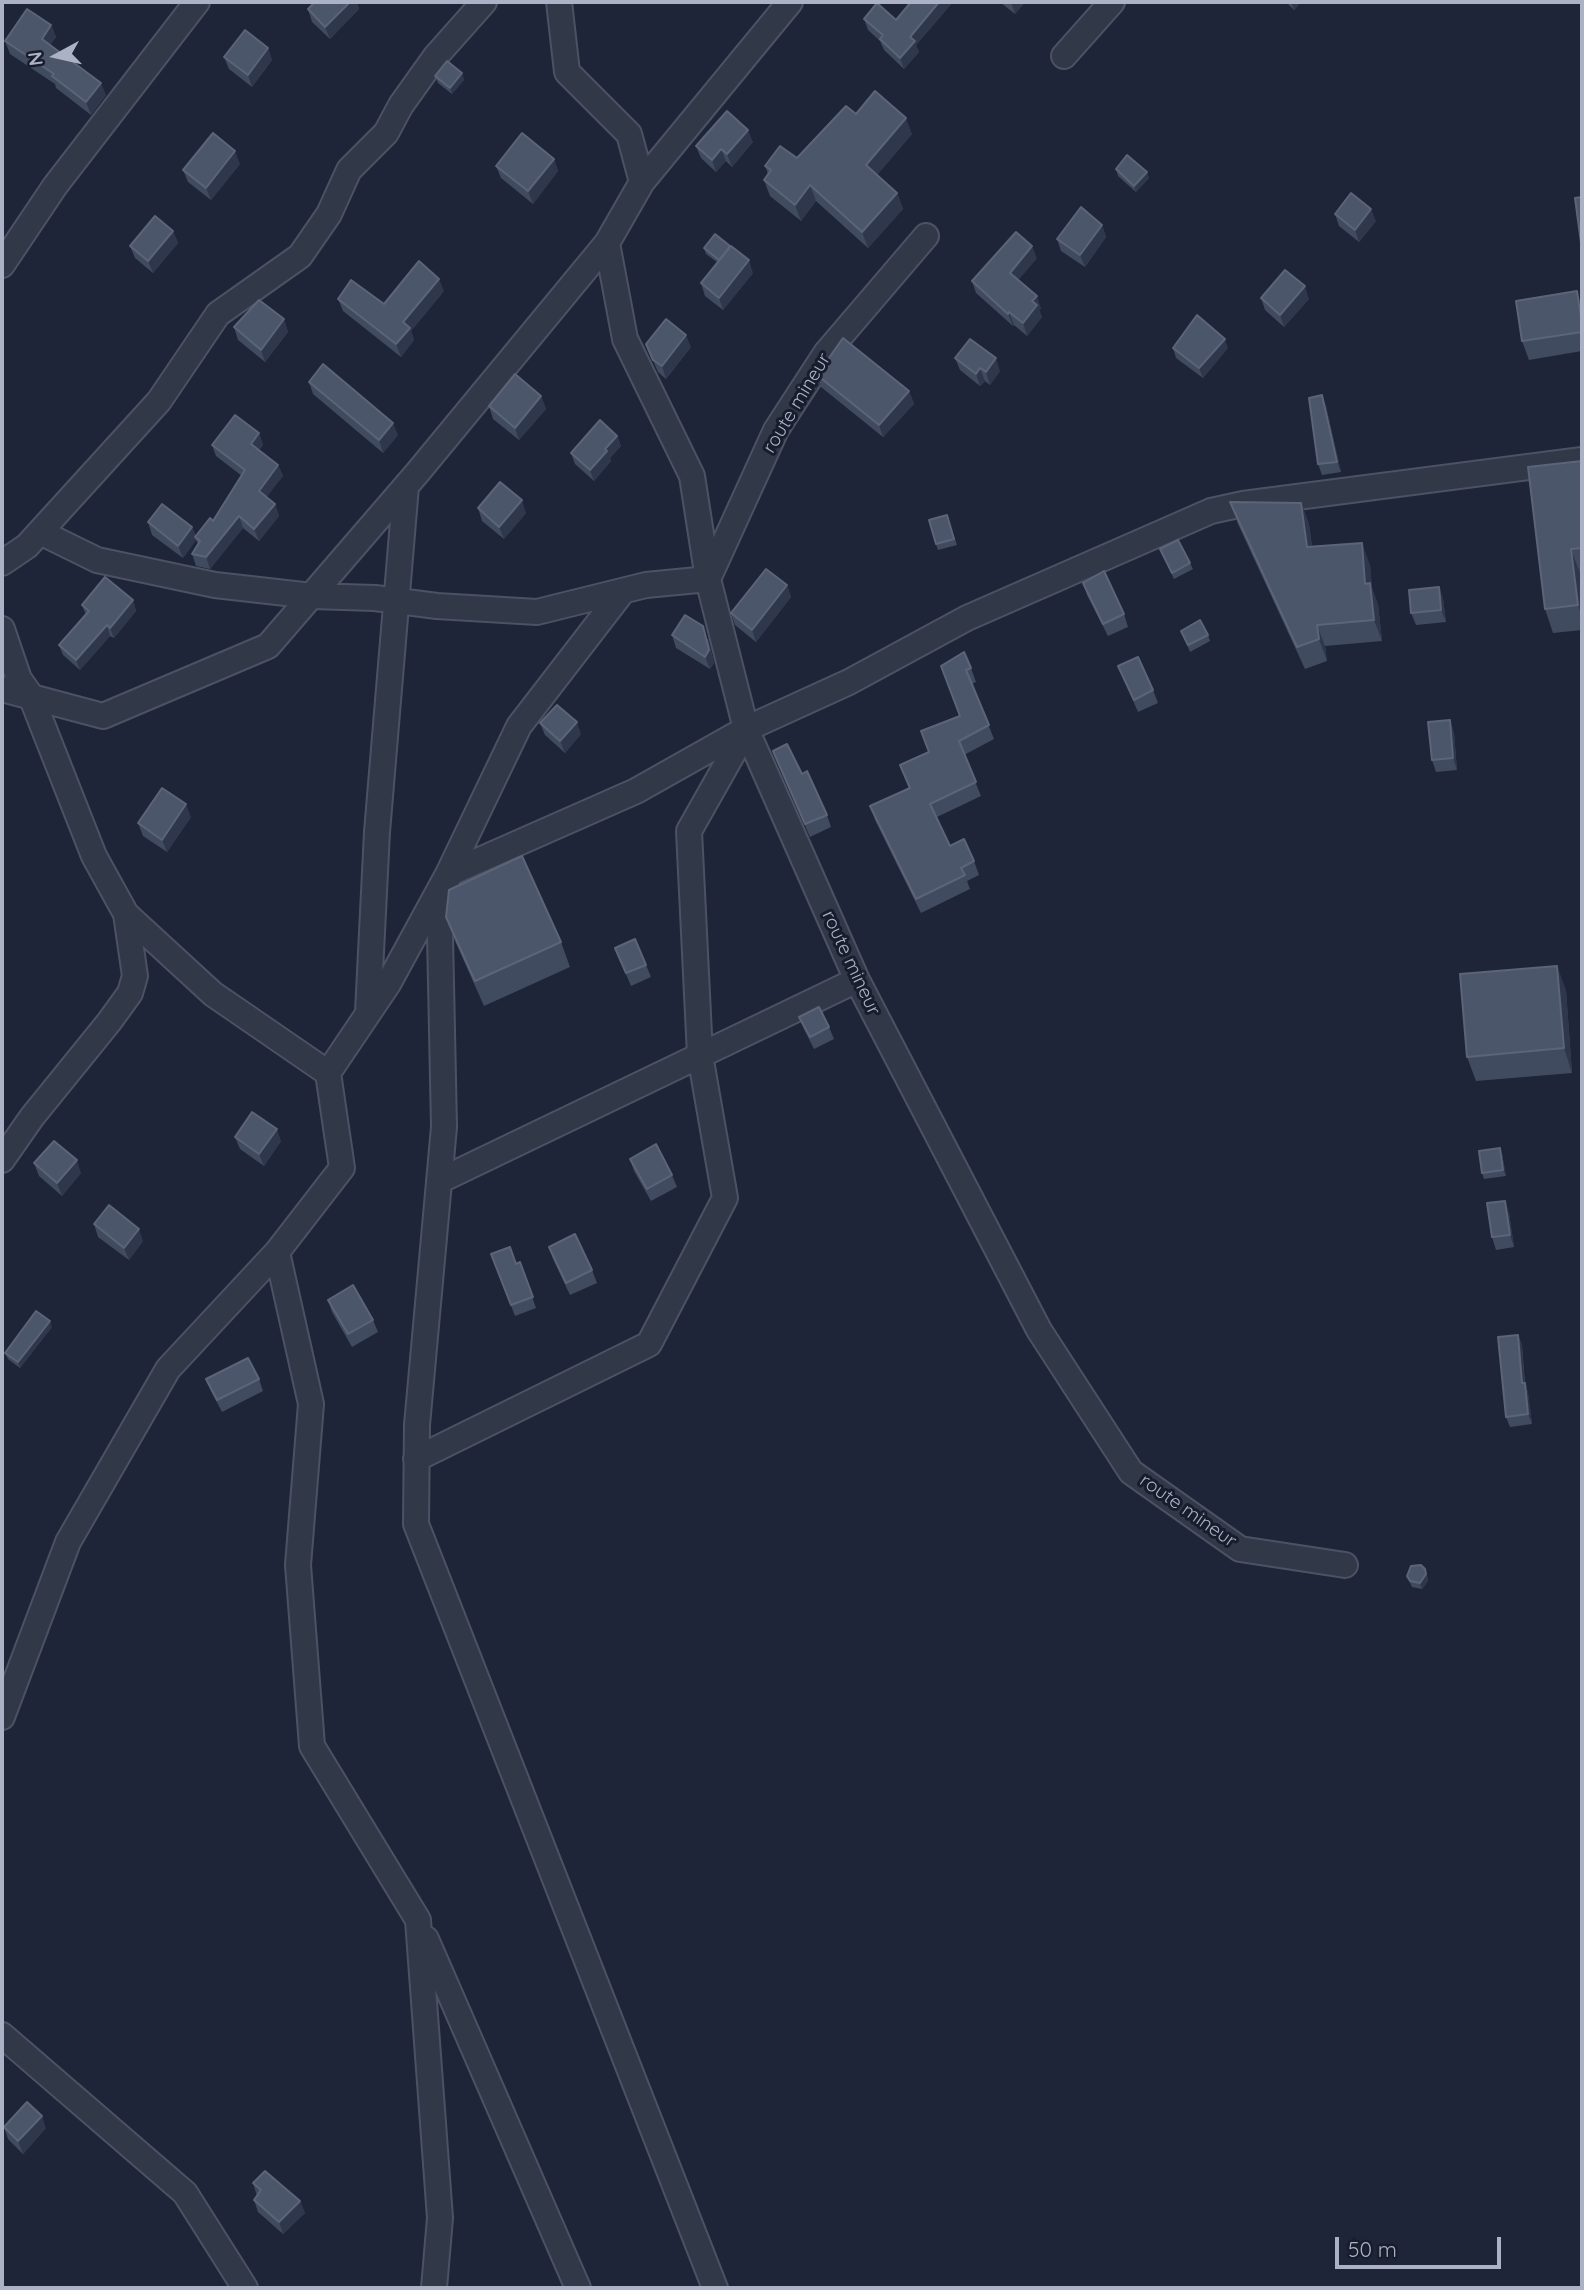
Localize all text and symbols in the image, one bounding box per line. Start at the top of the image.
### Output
north arrow [21,21,91,91]
text: N [22,50,48,68]
street label: route mineur [758,349,836,457]
street label: route mineur [817,907,885,1019]
street label: route mineur [1135,1469,1241,1553]
scale bar [1339,2224,1505,2268]
text: 50 m [1348,2236,1397,2262]

